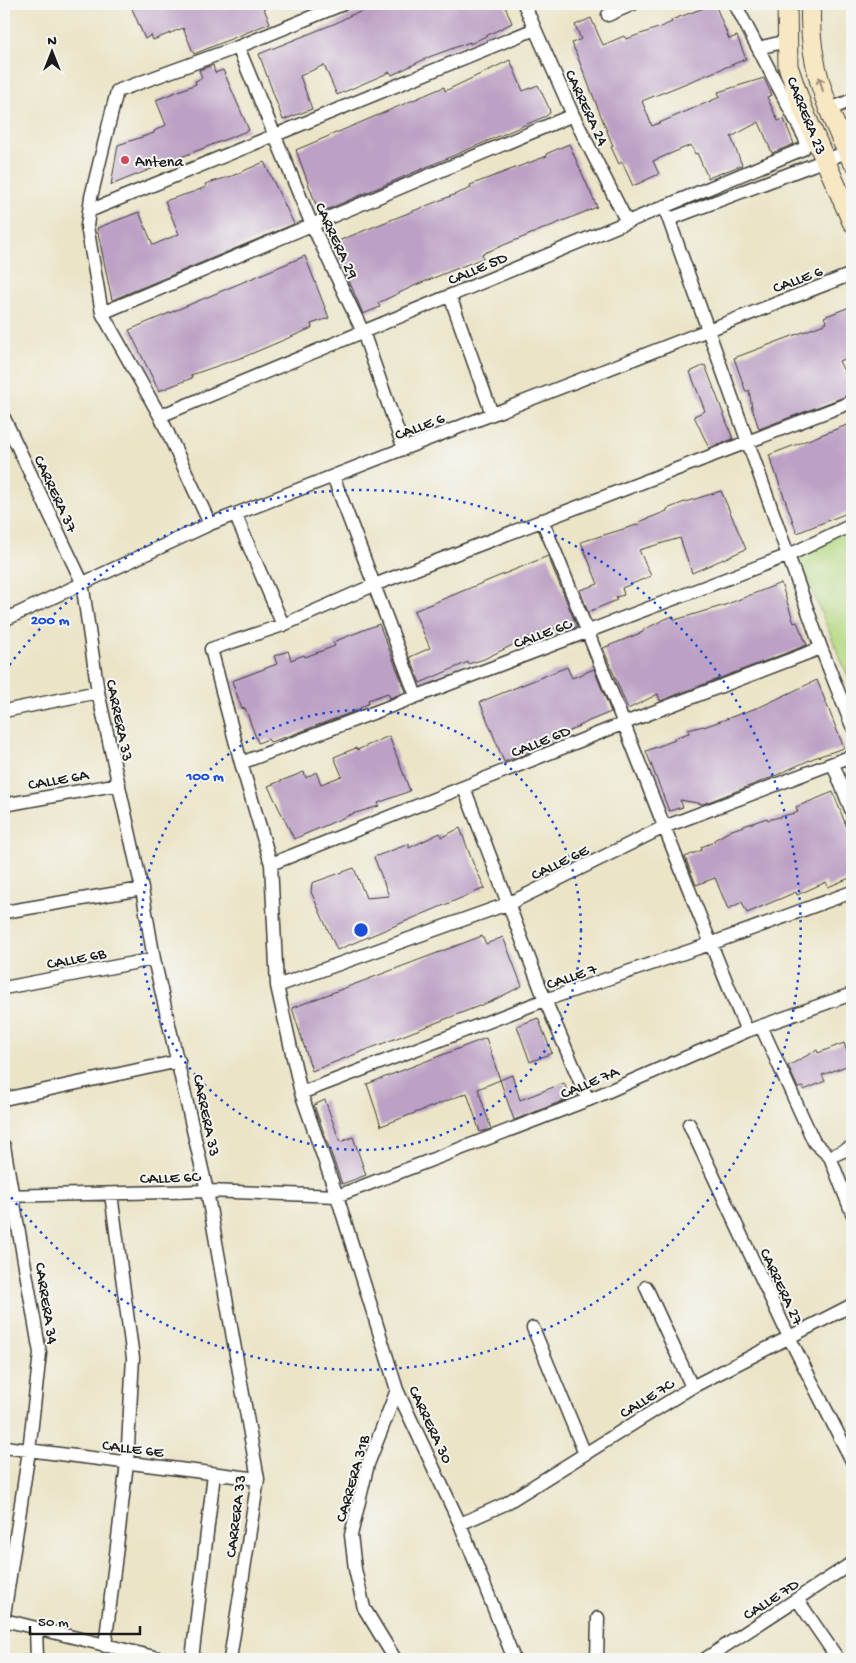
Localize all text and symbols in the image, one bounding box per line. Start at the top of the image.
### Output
north arrow [28,28,78,78]
text: N [47,33,57,50]
street label: CARRERA 24 [559,67,611,150]
street label: CARRERA 23 [780,74,829,158]
one-way arrow [816,76,825,92]
marker: Antena [119,154,131,166]
place label: Antena [135,154,184,173]
street label: CARRERA 29 [309,200,361,283]
street label: CALLE 5D [446,249,511,291]
street label: CALLE 6 [771,263,827,299]
street label: CALLE 6 [393,410,449,446]
street label: CARRERA 37 [28,453,80,537]
text: 200 m [31,612,70,630]
street label: CALLE 6C [512,616,576,655]
street label: CARRERA 33 [100,678,136,763]
street label: CALLE 6D [509,723,574,764]
street label: CALLE 6A [27,767,92,796]
text: 100 m [185,768,224,786]
street label: CALLE 6E [529,842,593,886]
centre of rings [352,921,370,939]
street label: CALLE 6B [45,945,109,975]
street label: CALLE 7 [545,961,600,996]
street label: CALLE 7A [558,1063,624,1105]
street label: CARRERA 33 [187,1073,223,1158]
street label: CALLE 6C [140,1169,202,1190]
street label: CARRERA 27 [754,1246,806,1330]
street label: CARRERA 34 [29,1261,60,1346]
street label: CALLE 7C [617,1375,680,1424]
street label: CARRERA 30 [403,1383,455,1467]
street label: CARRERA 31B [333,1433,376,1525]
street label: CALLE 6E [101,1437,165,1464]
street label: CARRERA 33 [223,1474,252,1559]
street label: CALLE 7D [741,1576,804,1626]
scale bar [30,1603,140,1635]
text: 50 m [38,1614,69,1632]

